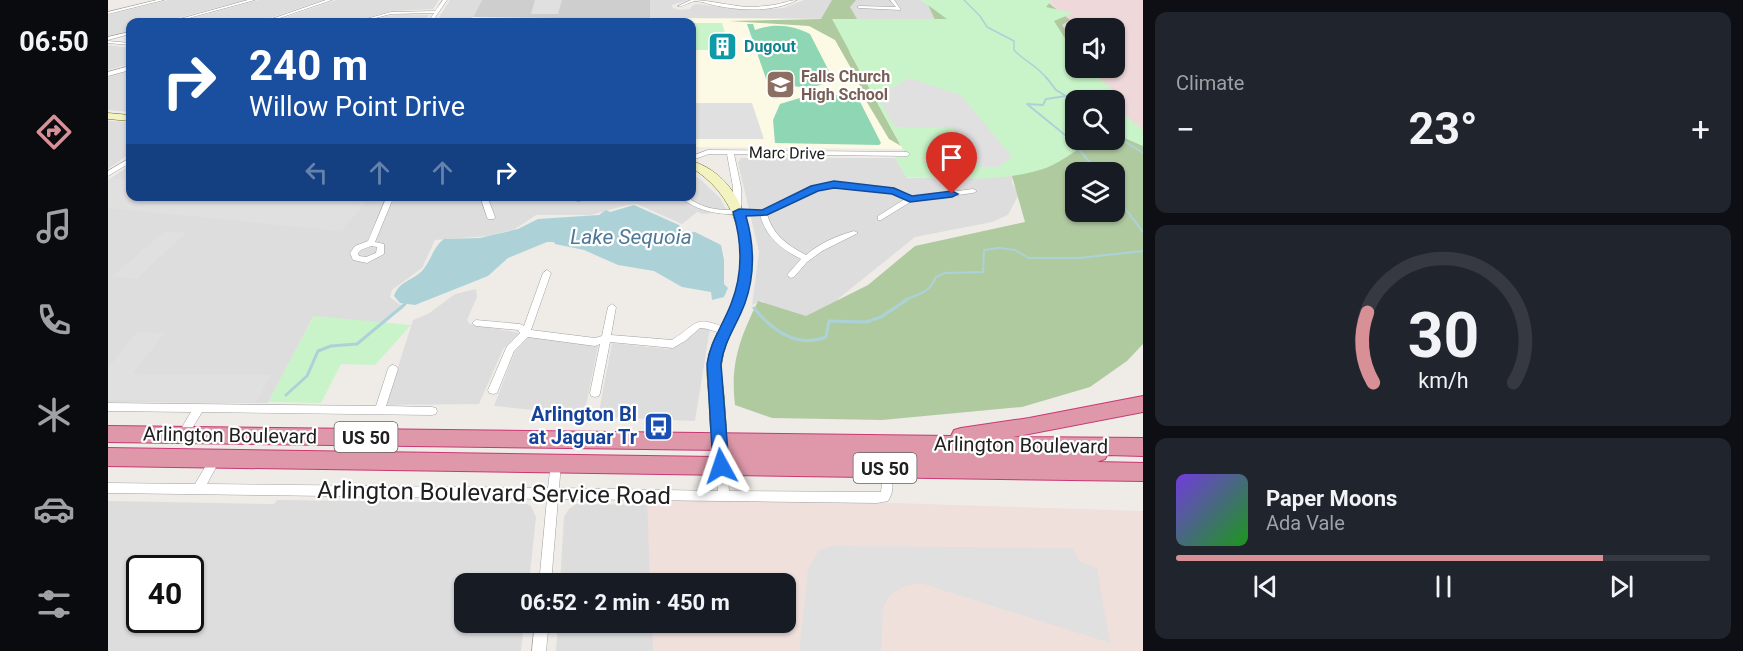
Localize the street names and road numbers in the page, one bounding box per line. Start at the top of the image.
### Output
street label: Marc Drive [749,143,825,163]
street label: Arlington Boulevard [143,421,317,449]
road number: US 50 [334,422,398,452]
street label: Arlington Boulevard [934,431,1108,459]
road number: US 50 [854,453,916,483]
street label: Arlington Boulevard Service Road [317,476,671,510]

